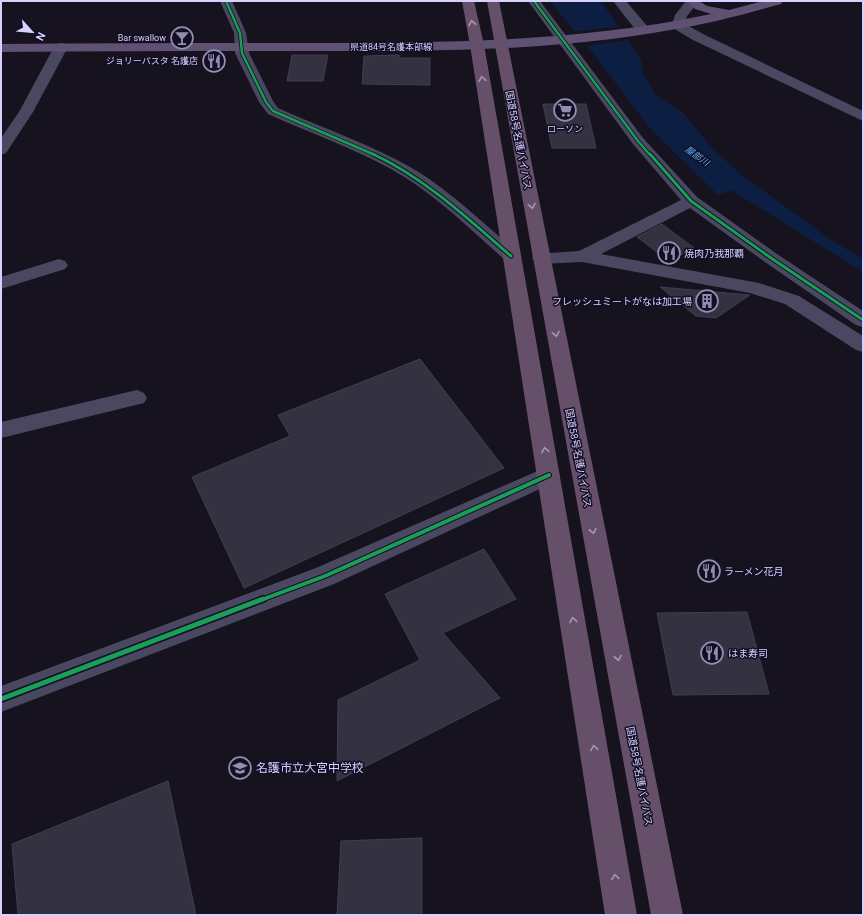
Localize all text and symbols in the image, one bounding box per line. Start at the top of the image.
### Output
north arrow [12,12,52,52]
one-way arrow [469,20,477,26]
bar icon: Bar swallow [169,25,195,51]
text: N [33,30,48,43]
place label: Bar swallow [118,33,166,43]
street label: 県道84号名護本部線 [350,42,433,52]
restaurant icon: ジョリーパスタ 名護店 [201,48,227,74]
place label: ジョリーパスタ 名護店 [106,56,198,66]
one-way arrow [479,76,487,82]
street label: 国道58号名護バイパス [503,89,534,191]
supermarket icon: ローソン [552,97,578,123]
place label: ローソン [547,124,583,134]
water label: 屋部川 [683,144,712,169]
one-way arrow [527,203,535,210]
restaurant icon: 焼肉乃我那覇 [656,240,682,266]
place label: 焼肉乃我那覇 [684,248,744,259]
building icon: フレッシュミートがなは加工場 [694,288,720,314]
place label: フレッシュミートがなは加工場 [552,296,692,307]
one-way arrow [551,331,559,337]
street label: 国道58号名護バイパス [563,407,594,509]
one-way arrow [541,447,549,453]
one-way arrow [589,528,597,534]
restaurant icon: ラーメン花月 [696,558,722,584]
place label: ラーメン花月 [724,566,784,577]
one-way arrow [569,617,578,623]
restaurant icon: はま寿司 [699,640,725,666]
place label: はま寿司 [728,648,768,659]
one-way arrow [613,655,621,661]
street label: 国道58号名護バイパス [624,725,655,827]
one-way arrow [590,745,599,751]
school or university icon: 名護市立大宮中学校 [227,755,253,781]
place label: 名護市立大宮中学校 [256,761,364,775]
one-way arrow [611,873,620,880]

